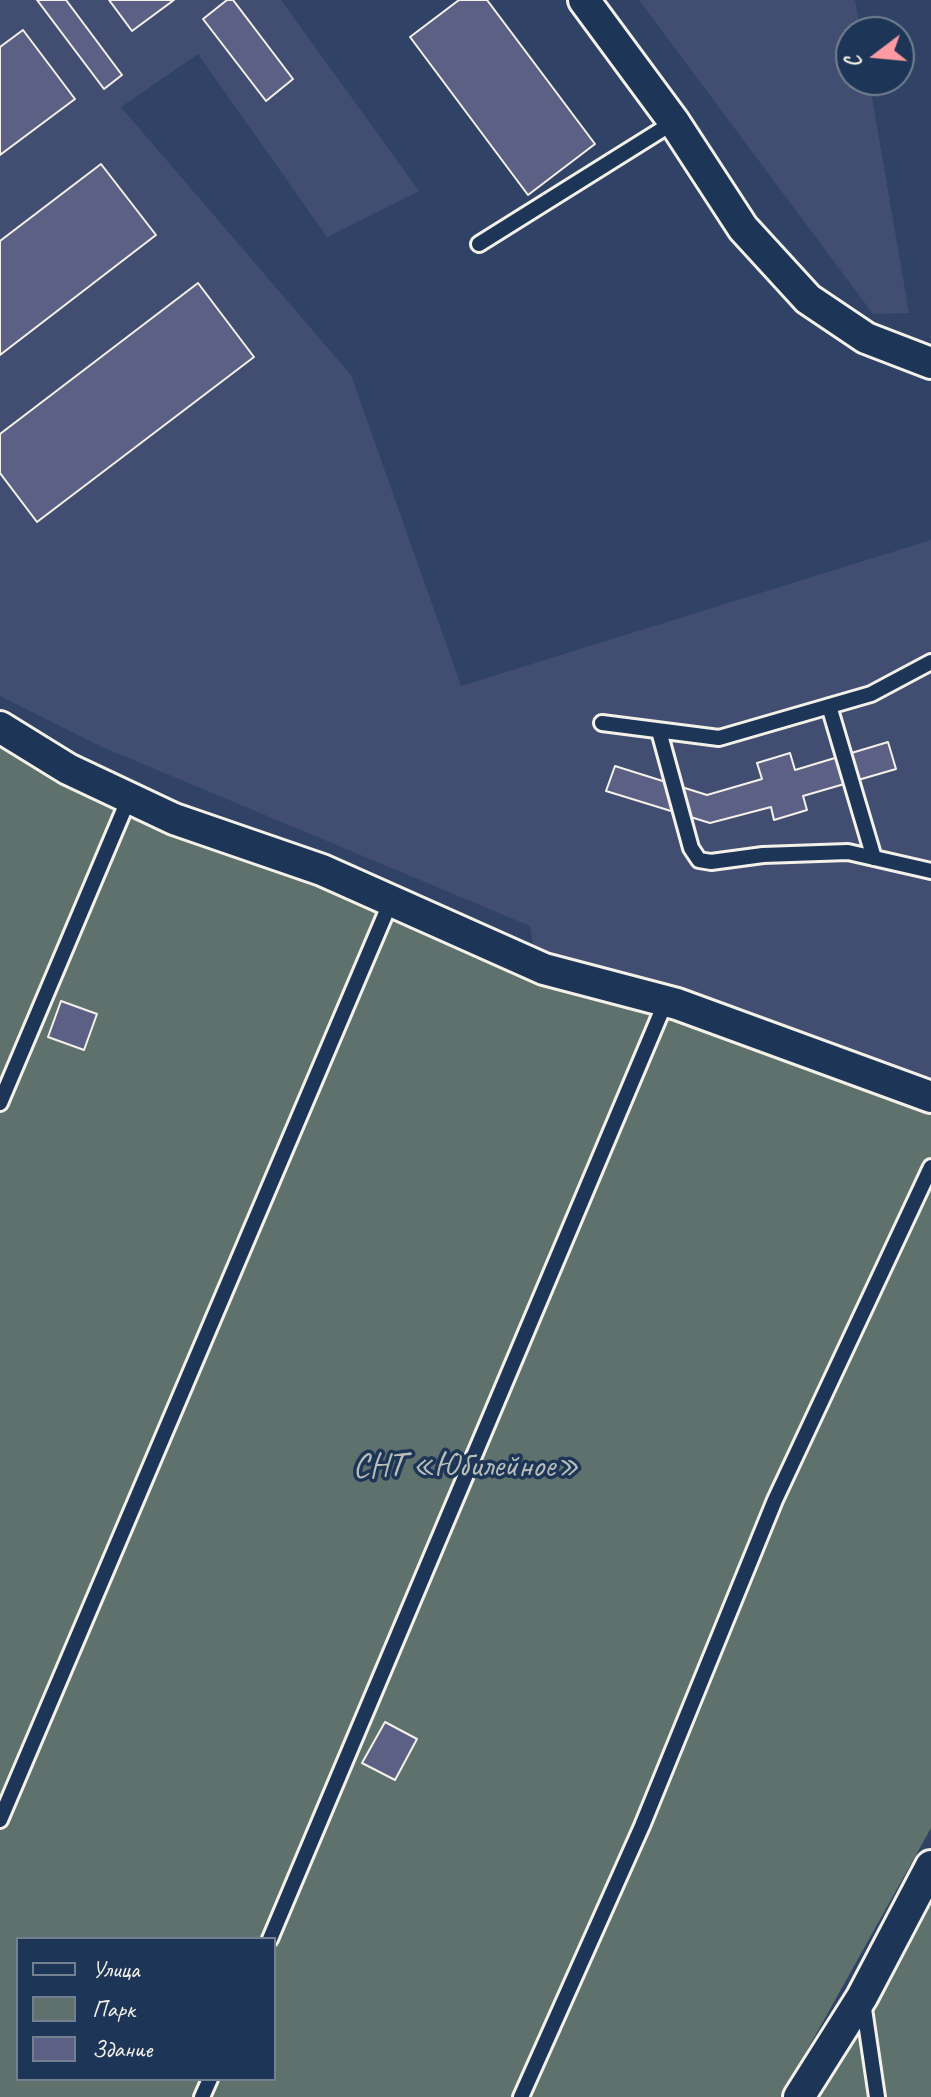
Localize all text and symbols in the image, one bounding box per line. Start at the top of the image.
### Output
north arrow [835,16,915,96]
text: С [839,53,869,71]
park label: СНТ «Юбилейное» [353,1447,579,1487]
legend [16,1937,276,2081]
text: Улица [92,1954,140,1984]
text: Парк [92,1994,135,2024]
text: Здание [92,2034,152,2064]

